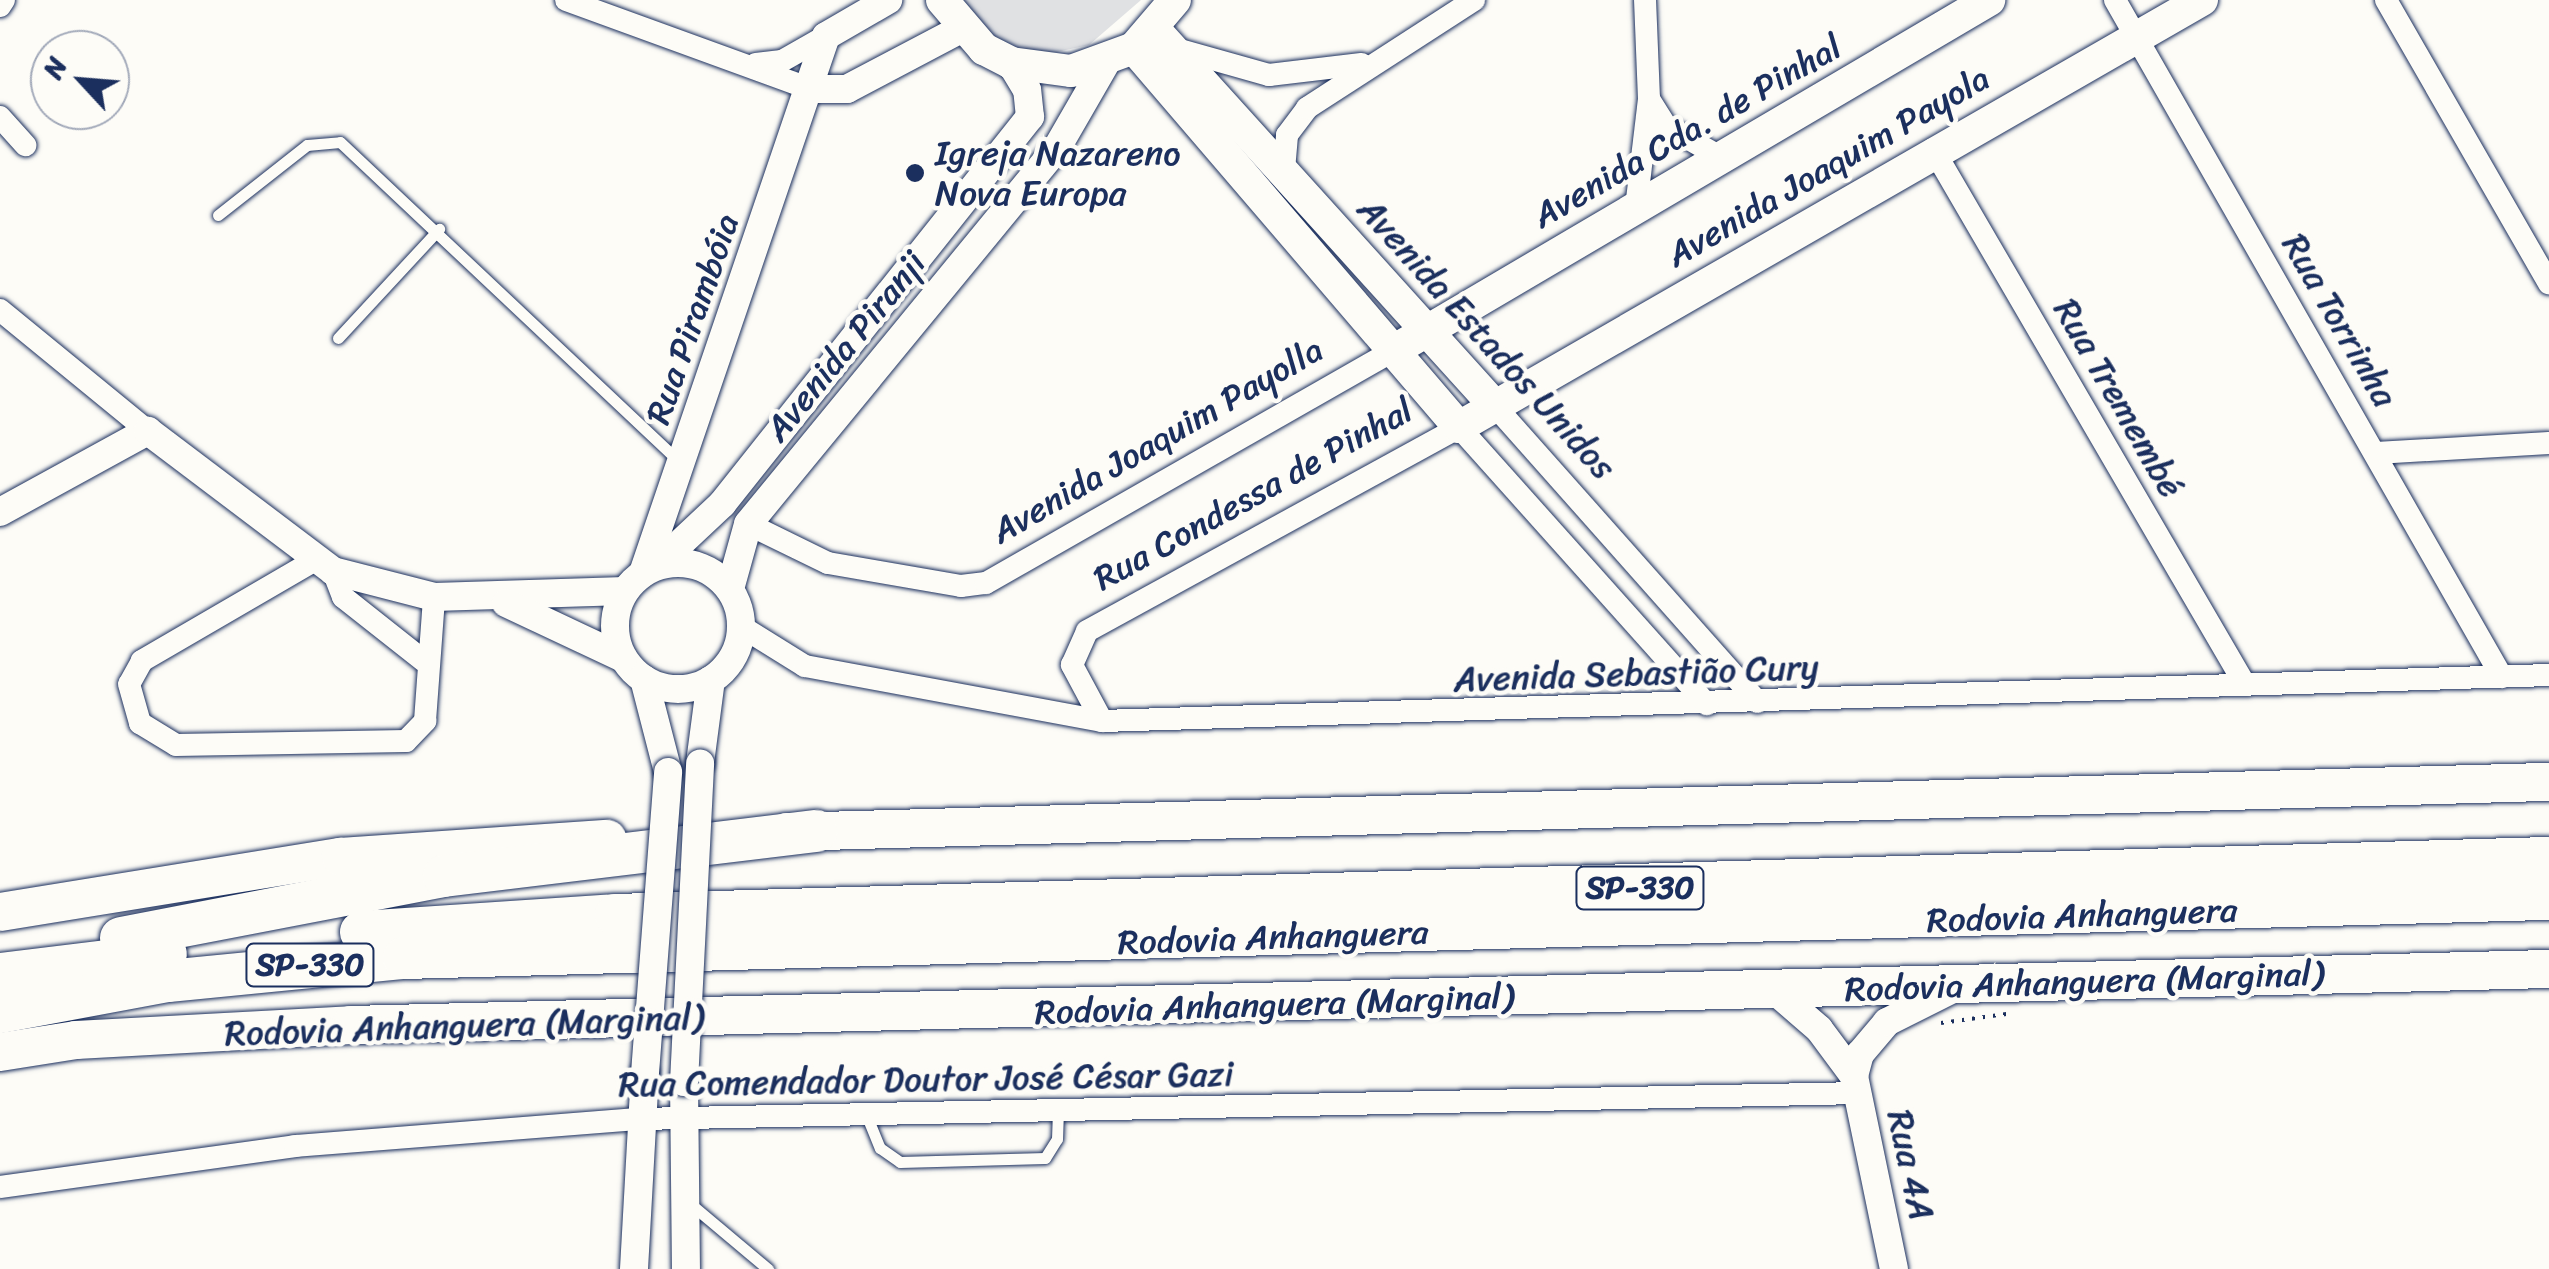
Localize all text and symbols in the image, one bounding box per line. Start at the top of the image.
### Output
street label: Avenida Cda. de Pinhal [1525,25,1849,237]
north arrow [30,30,130,130]
text: N [28,48,81,87]
street label: Avenida Joaquim Payola [1659,56,1997,276]
place label: Igreja Nazareno Nova Europa [935,132,1180,214]
marker: Igreja Nazareno Nova Europa [904,162,926,184]
street label: Avenida Estados Unidos [1350,189,1624,487]
street label: Rua Pirambóia [636,208,748,430]
street label: Rua Torrinha [2273,225,2407,415]
street label: Avenida Piranji [756,242,934,450]
street label: Rua Tremembé [2045,290,2193,506]
street label: Avenida Joaquim Payolla [984,328,1330,552]
street label: Rua Condessa de Pinhal [1085,388,1421,600]
street label: Avenida Sebastião Cury [1453,646,1819,700]
road number: SP-330 [1575,861,1705,915]
street label: Rodovia Anhanguera [1926,889,2238,941]
street label: Rodovia Anhanguera [1117,911,1429,963]
road number: SP-330 [245,938,375,992]
street label: Rodovia Anhanguera (Marginal) [1844,952,2324,1010]
street label: Rodovia Anhanguera (Marginal) [1034,975,1514,1033]
street label: Rodovia Anhanguera (Marginal) [224,996,704,1054]
street label: Rua Comendador Doutor José César Gazi [616,1053,1236,1105]
street label: Rua 4A [1879,1106,1943,1224]

